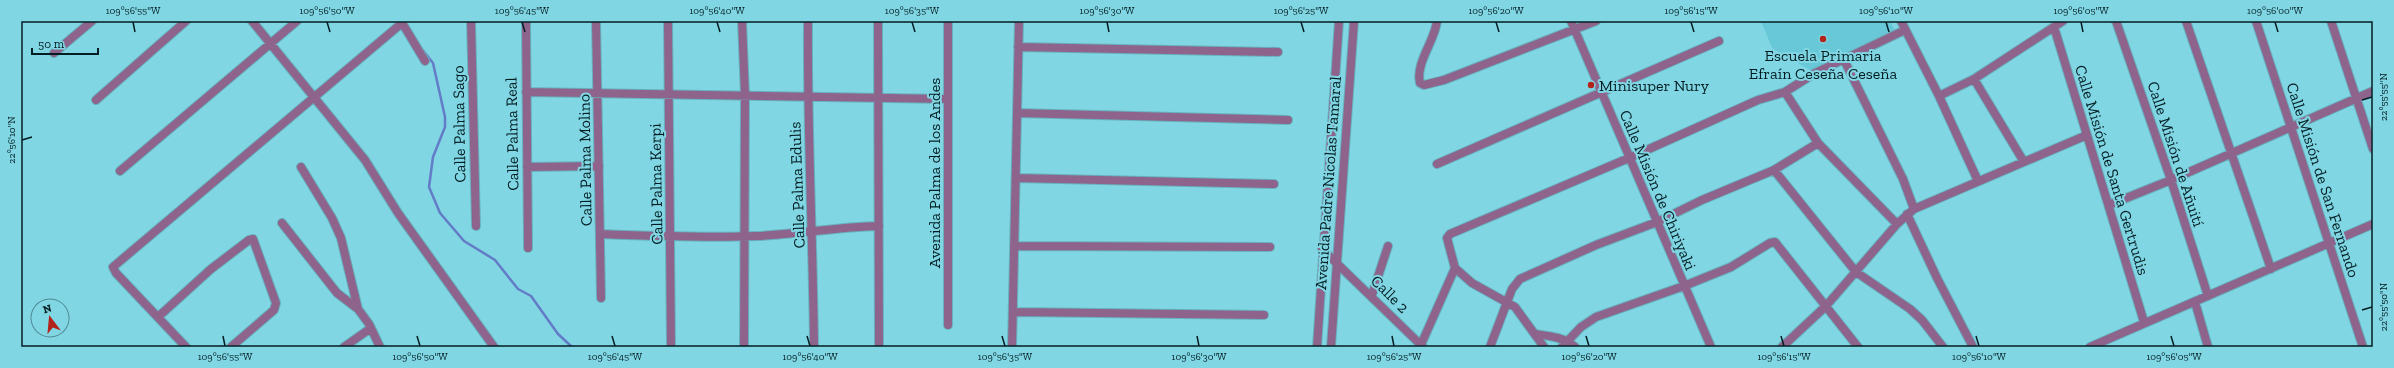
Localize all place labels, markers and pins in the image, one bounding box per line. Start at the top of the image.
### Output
marker: Escuela Primaria Efraín Ceseña Ceseña [1818,34,1828,44]
place label: Escuela Primaria Efraín Ceseña Ceseña [1749,46,1897,83]
place label: Minisuper Nury [1599,76,1710,95]
marker: Minisuper Nury [1586,80,1596,90]

